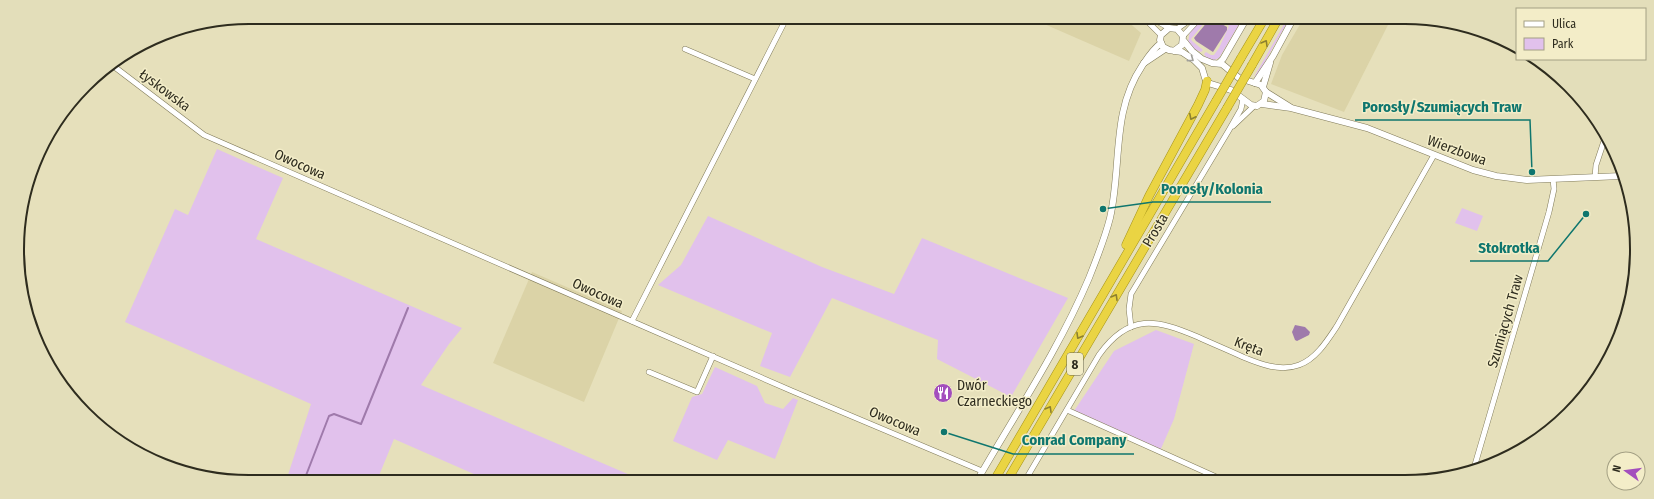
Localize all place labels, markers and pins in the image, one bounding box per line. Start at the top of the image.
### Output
callout: Porosły/Szumiących Traw [1355,93,1530,120]
callout: Porosły/Kolonia [1153,175,1271,202]
callout: Stokrotka [1470,234,1548,261]
place label: Dwór Czarneckiego [957,377,1032,410]
restaurant icon: Dwór Czarneckiego [932,382,954,404]
callout: Conrad Company [1013,427,1134,454]

